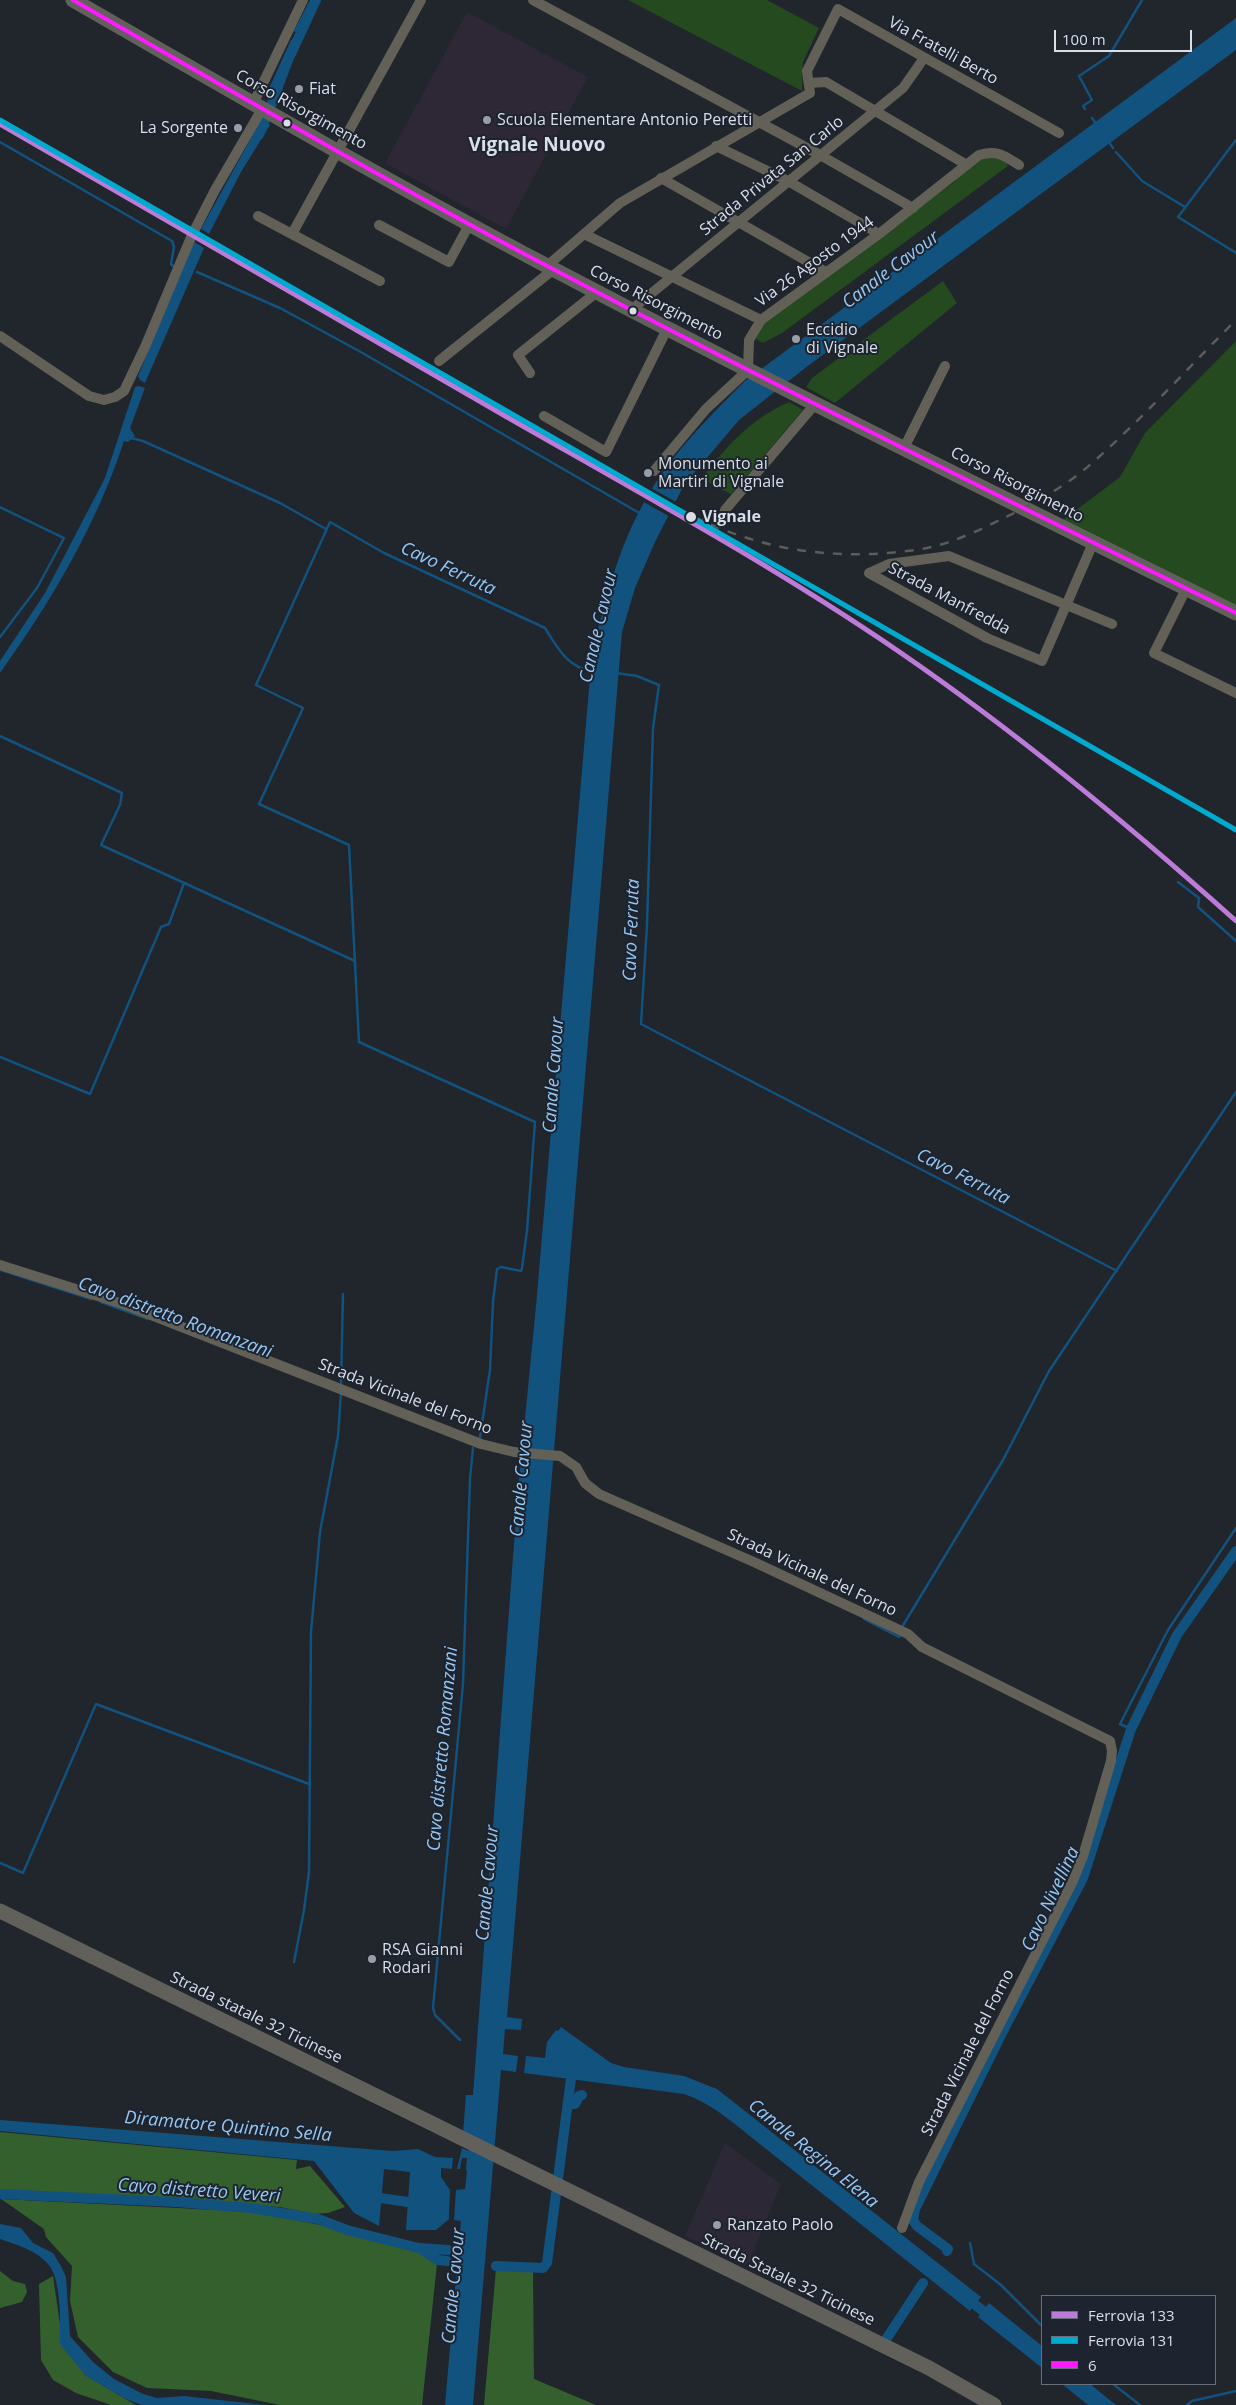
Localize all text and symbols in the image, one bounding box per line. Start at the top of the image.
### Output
street label: Via Fratelli Berto [885,13,1001,89]
scale bar [1056,20,1194,52]
text: 100 m [1062,29,1106,49]
street label: Corso Risorgimento [232,66,370,154]
place label: Fiat [309,79,336,99]
marker: Fiat [293,83,305,95]
place label: Scuola Elementare Antonio Peretti [497,110,752,130]
street label: Strada Privata San Carlo [696,112,848,240]
marker: Scuola Elementare Antonio Peretti [481,114,493,126]
place label: La Sorgente [139,118,228,138]
unlabelled marker [282,118,292,128]
marker: La Sorgente [232,122,244,134]
district label: Vignale Nuovo [468,135,606,157]
street label: Via 26 Agosto 1944 [752,213,878,311]
water label: Canale Cavour [838,226,944,314]
street label: Corso Risorgimento [586,261,726,345]
unlabelled marker [628,306,638,316]
place label: Eccidio di Vignale [806,320,878,358]
marker: Eccidio di Vignale [790,333,802,345]
street label: Corso Risorgimento [947,443,1087,527]
place label: Monumento ai Martiri di Vignale [658,454,784,492]
marker: Monumento ai Martiri di Vignale [642,467,654,479]
place label: Vignale [702,507,761,527]
marker: Vignale [684,510,698,524]
water label: Cavo Ferruta [397,538,499,600]
street label: Strada Manfredda [885,559,1013,639]
water label: Canale Cavour [575,567,623,685]
water label: Cavo Ferruta [619,879,645,981]
water label: Canale Cavour [539,1016,569,1134]
water label: Cavo Ferruta [913,1144,1013,1210]
water label: Cavo distretto Romanzani [75,1273,275,1363]
street label: Strada Vicinale del Forno [315,1355,495,1439]
water label: Canale Cavour [506,1420,538,1538]
street label: Strada Vicinale del Forno [724,1525,900,1621]
water label: Cavo distretto Romanzani [423,1646,463,1852]
water label: Canale Cavour [472,1824,504,1942]
water label: Cavo Nivellina [1017,1843,1085,1955]
place label: RSA Gianni Rodari [382,1940,463,1978]
marker: RSA Gianni Rodari [366,1953,378,1965]
street label: Strada Vicinale del Forno [918,1966,1018,2140]
street label: Strada statale 32 Ticinese [167,1968,345,2068]
water label: Canale Regina Elena [744,2095,882,2213]
water label: Diramatore Quintino Sella [124,2107,332,2147]
water label: Cavo distretto Veveri [117,2175,281,2207]
place label: Ranzato Paolo [727,2215,833,2235]
marker: Ranzato Paolo [711,2219,723,2231]
water label: Canale Cavour [438,2227,470,2345]
street label: Strada Statale 32 Ticinese [698,2230,878,2330]
legend [1041,2295,1216,2385]
text: Ferrovia 133 [1088,2305,1175,2325]
text: Ferrovia 131 [1088,2330,1175,2350]
text: 6 [1088,2355,1097,2375]

